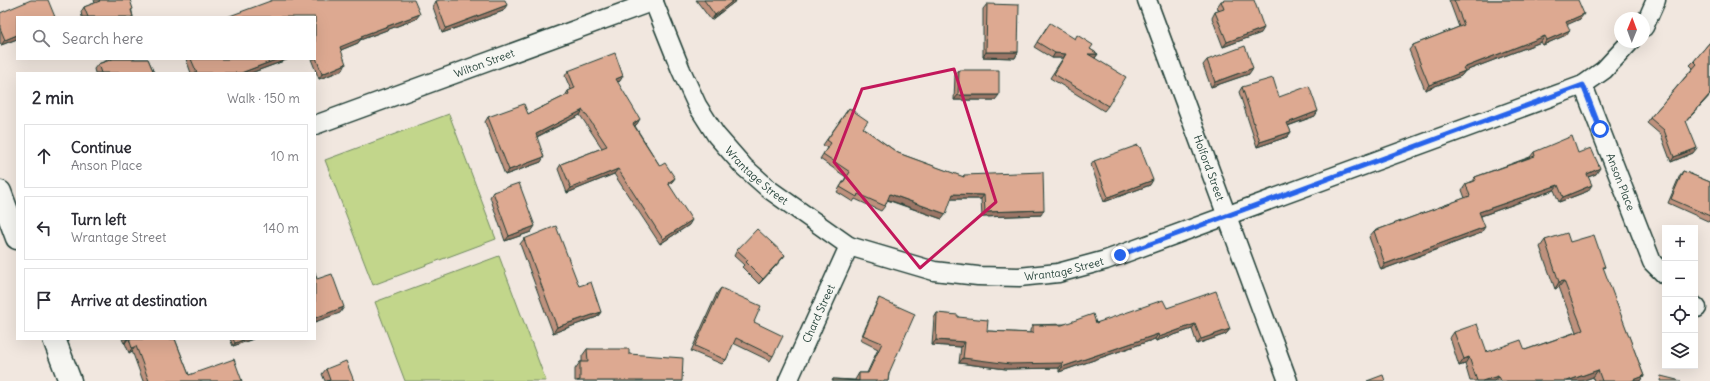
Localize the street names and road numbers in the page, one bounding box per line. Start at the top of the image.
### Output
street label: Wilton Street [452,46,516,81]
street label: Holford Street [1191,133,1228,203]
street label: Wrantage Street [722,143,791,208]
street label: Anson Place [1603,151,1638,213]
street label: Wrantage Street [1024,254,1105,283]
street label: Chard Street [799,282,838,345]

